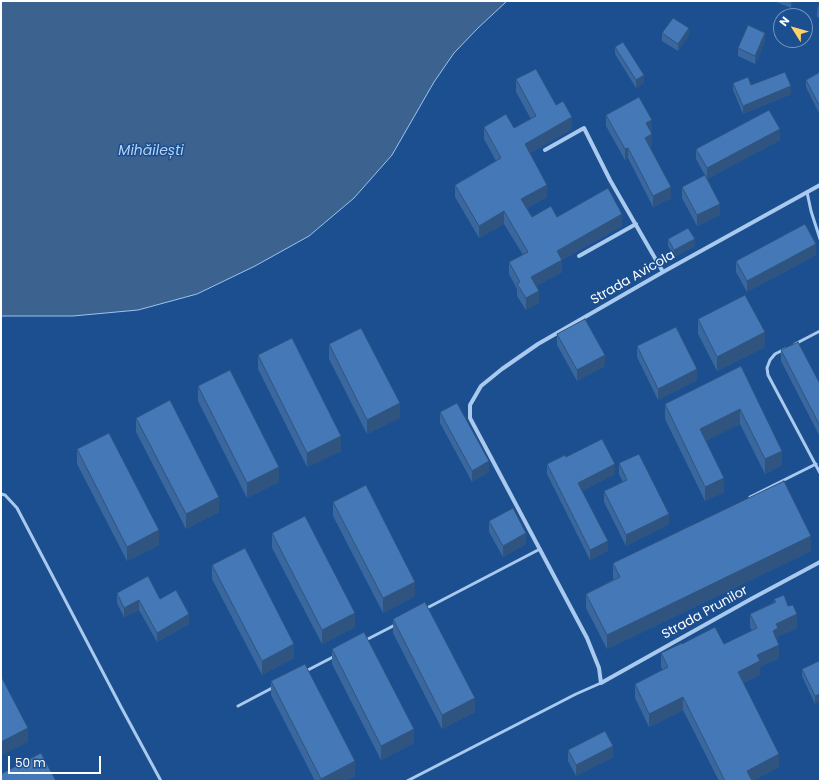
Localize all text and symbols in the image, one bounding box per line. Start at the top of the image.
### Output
north arrow [773,8,813,48]
text: N [775,13,793,30]
water label: Mihăilești [118,143,184,159]
street label: Strada Avicola [588,248,678,308]
street label: Strada Prunilor [659,583,751,643]
scale bar [10,748,103,774]
text: 50 m [15,754,46,771]

